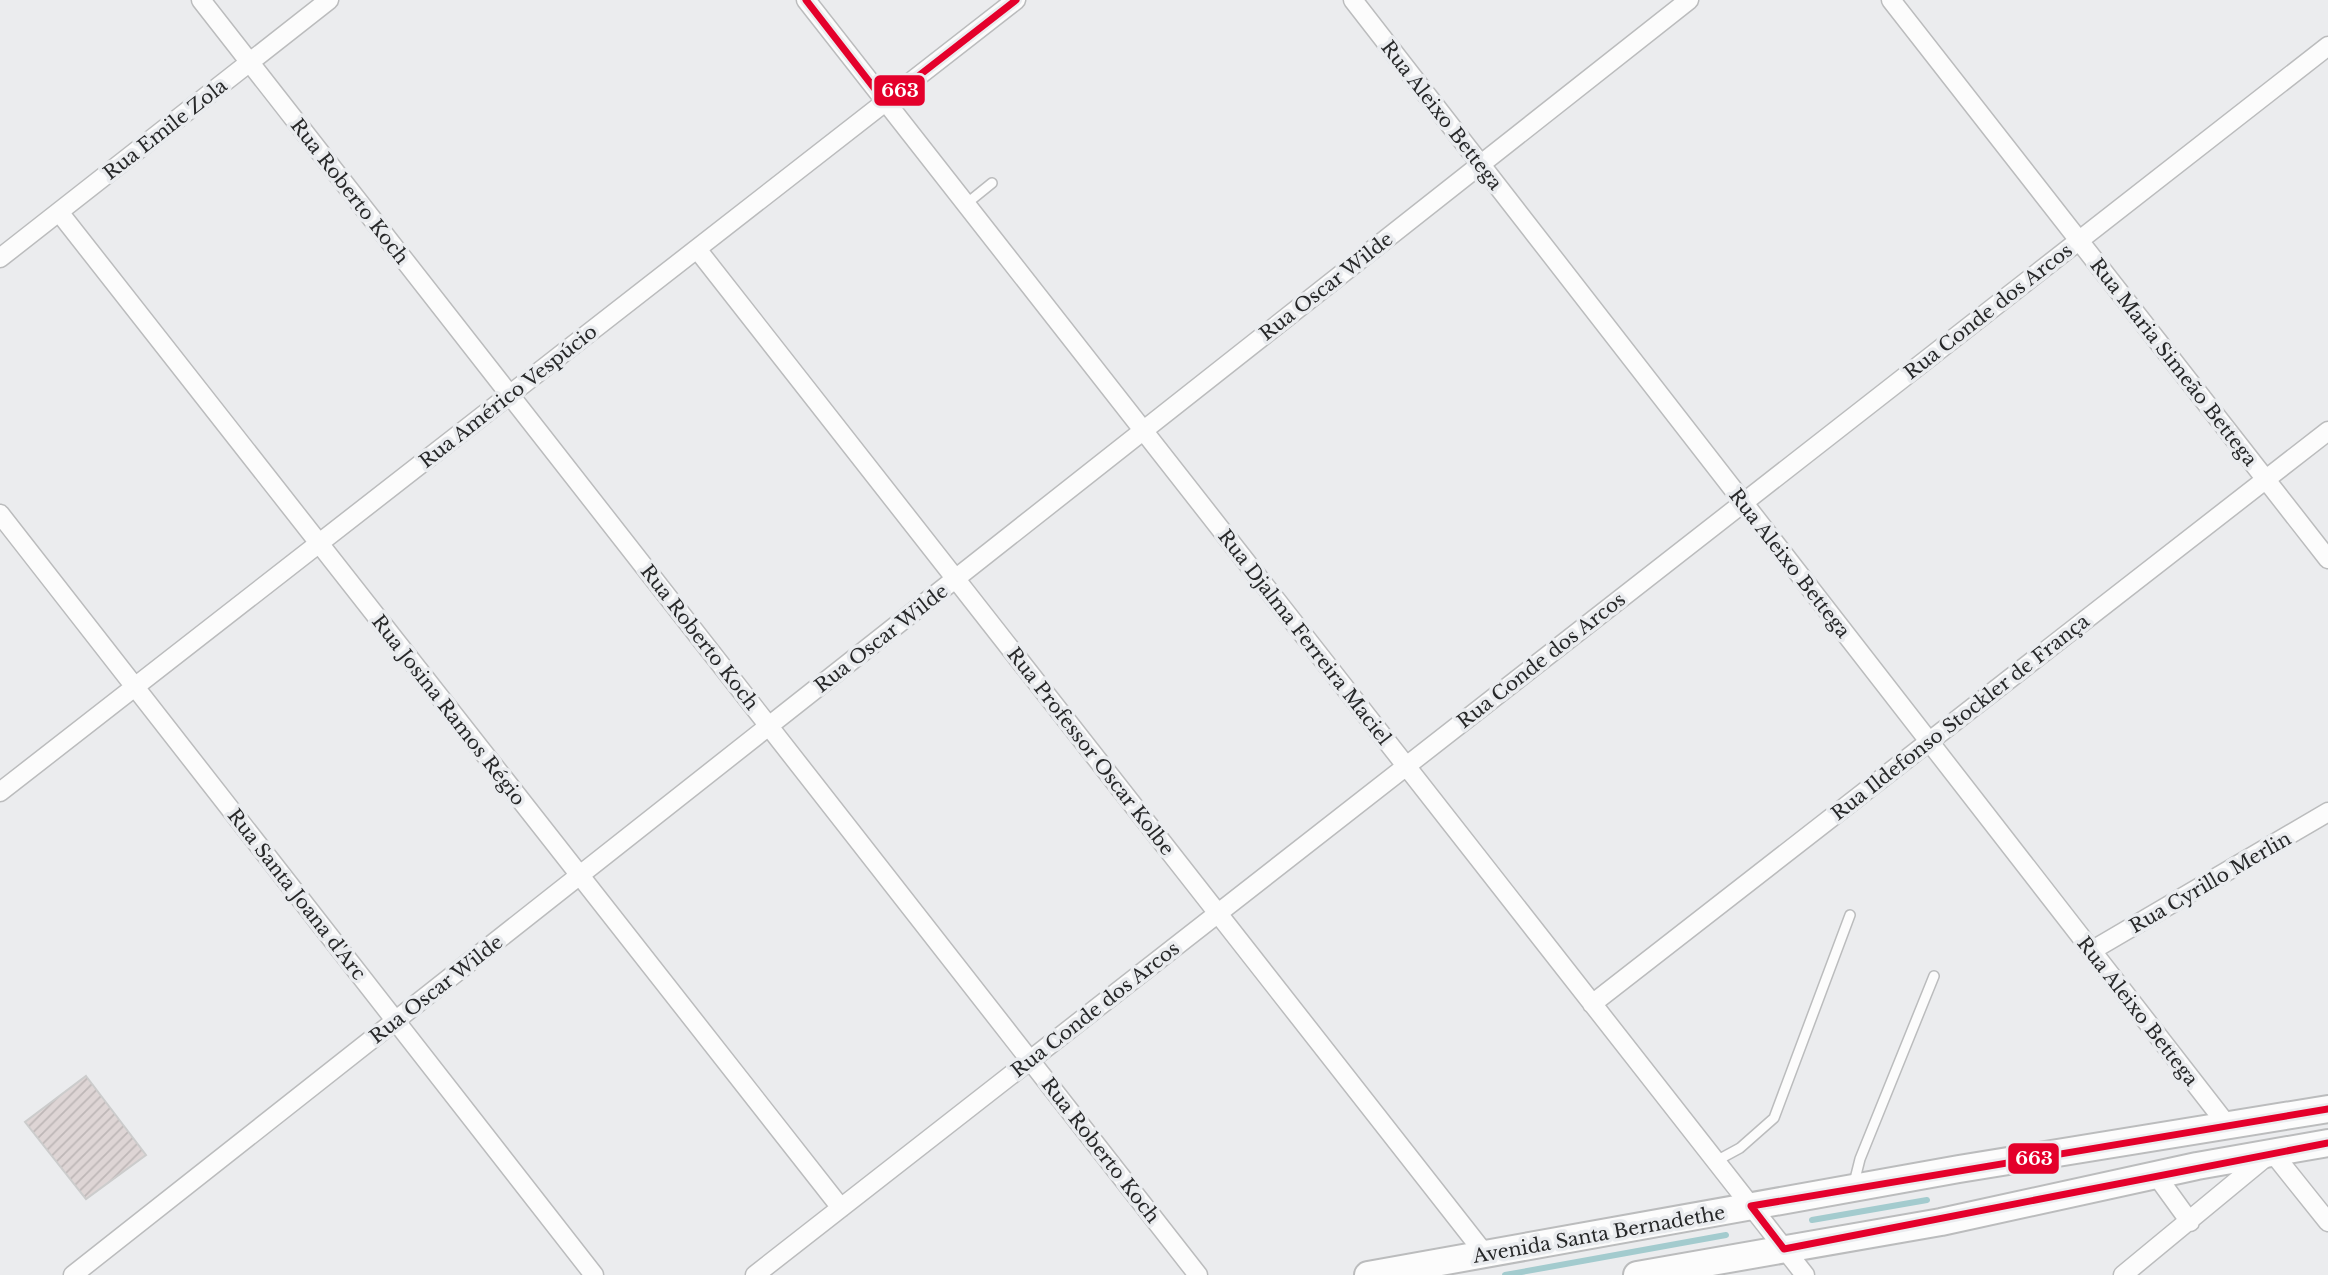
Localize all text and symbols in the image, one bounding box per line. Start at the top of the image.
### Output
street label: Rua Aleixo Bettega [1376,36,1507,195]
street label: Rua Emile Zola [99,74,232,185]
line badge: 663 [873,74,926,107]
text: 663 [881,79,919,102]
street label: Rua Roberto Koch [286,114,413,269]
street label: Rua Oscar Wilde [1255,227,1397,345]
street label: Rua Conde dos Arcos [1900,239,2077,384]
street label: Rua Maria Simeão Bettega [2085,254,2262,471]
street label: Rua Américo Vespúcio [415,320,602,473]
street label: Rua Aleixo Bettega [1724,484,1855,643]
street label: Rua Djalma Ferreira Maciel [1213,525,1396,750]
street label: Rua Roberto Koch [636,560,763,715]
street label: Rua Oscar Wilde [810,579,952,697]
street label: Rua Conde dos Arcos [1453,588,1630,733]
street label: Rua Ildefonso Stockler de França [1827,609,2094,825]
street label: Rua Josina Ramos Régio [367,611,530,810]
street label: Rua Professor Oscar Kolbe [1002,643,1179,860]
street label: Rua Santa Joana d'Arc [223,804,370,984]
street label: Rua Cyrillo Merlin [2125,827,2295,938]
street label: Rua Oscar Wilde [365,930,507,1048]
street label: Rua Aleixo Bettega [2072,932,2203,1091]
street label: Rua Conde dos Arcos [1007,937,1184,1082]
street label: Rua Roberto Koch [1037,1073,1164,1228]
line badge: 663 [2007,1142,2060,1175]
text: 663 [2015,1147,2053,1170]
street label: Avenida Santa Bernadethe [1470,1201,1727,1268]

